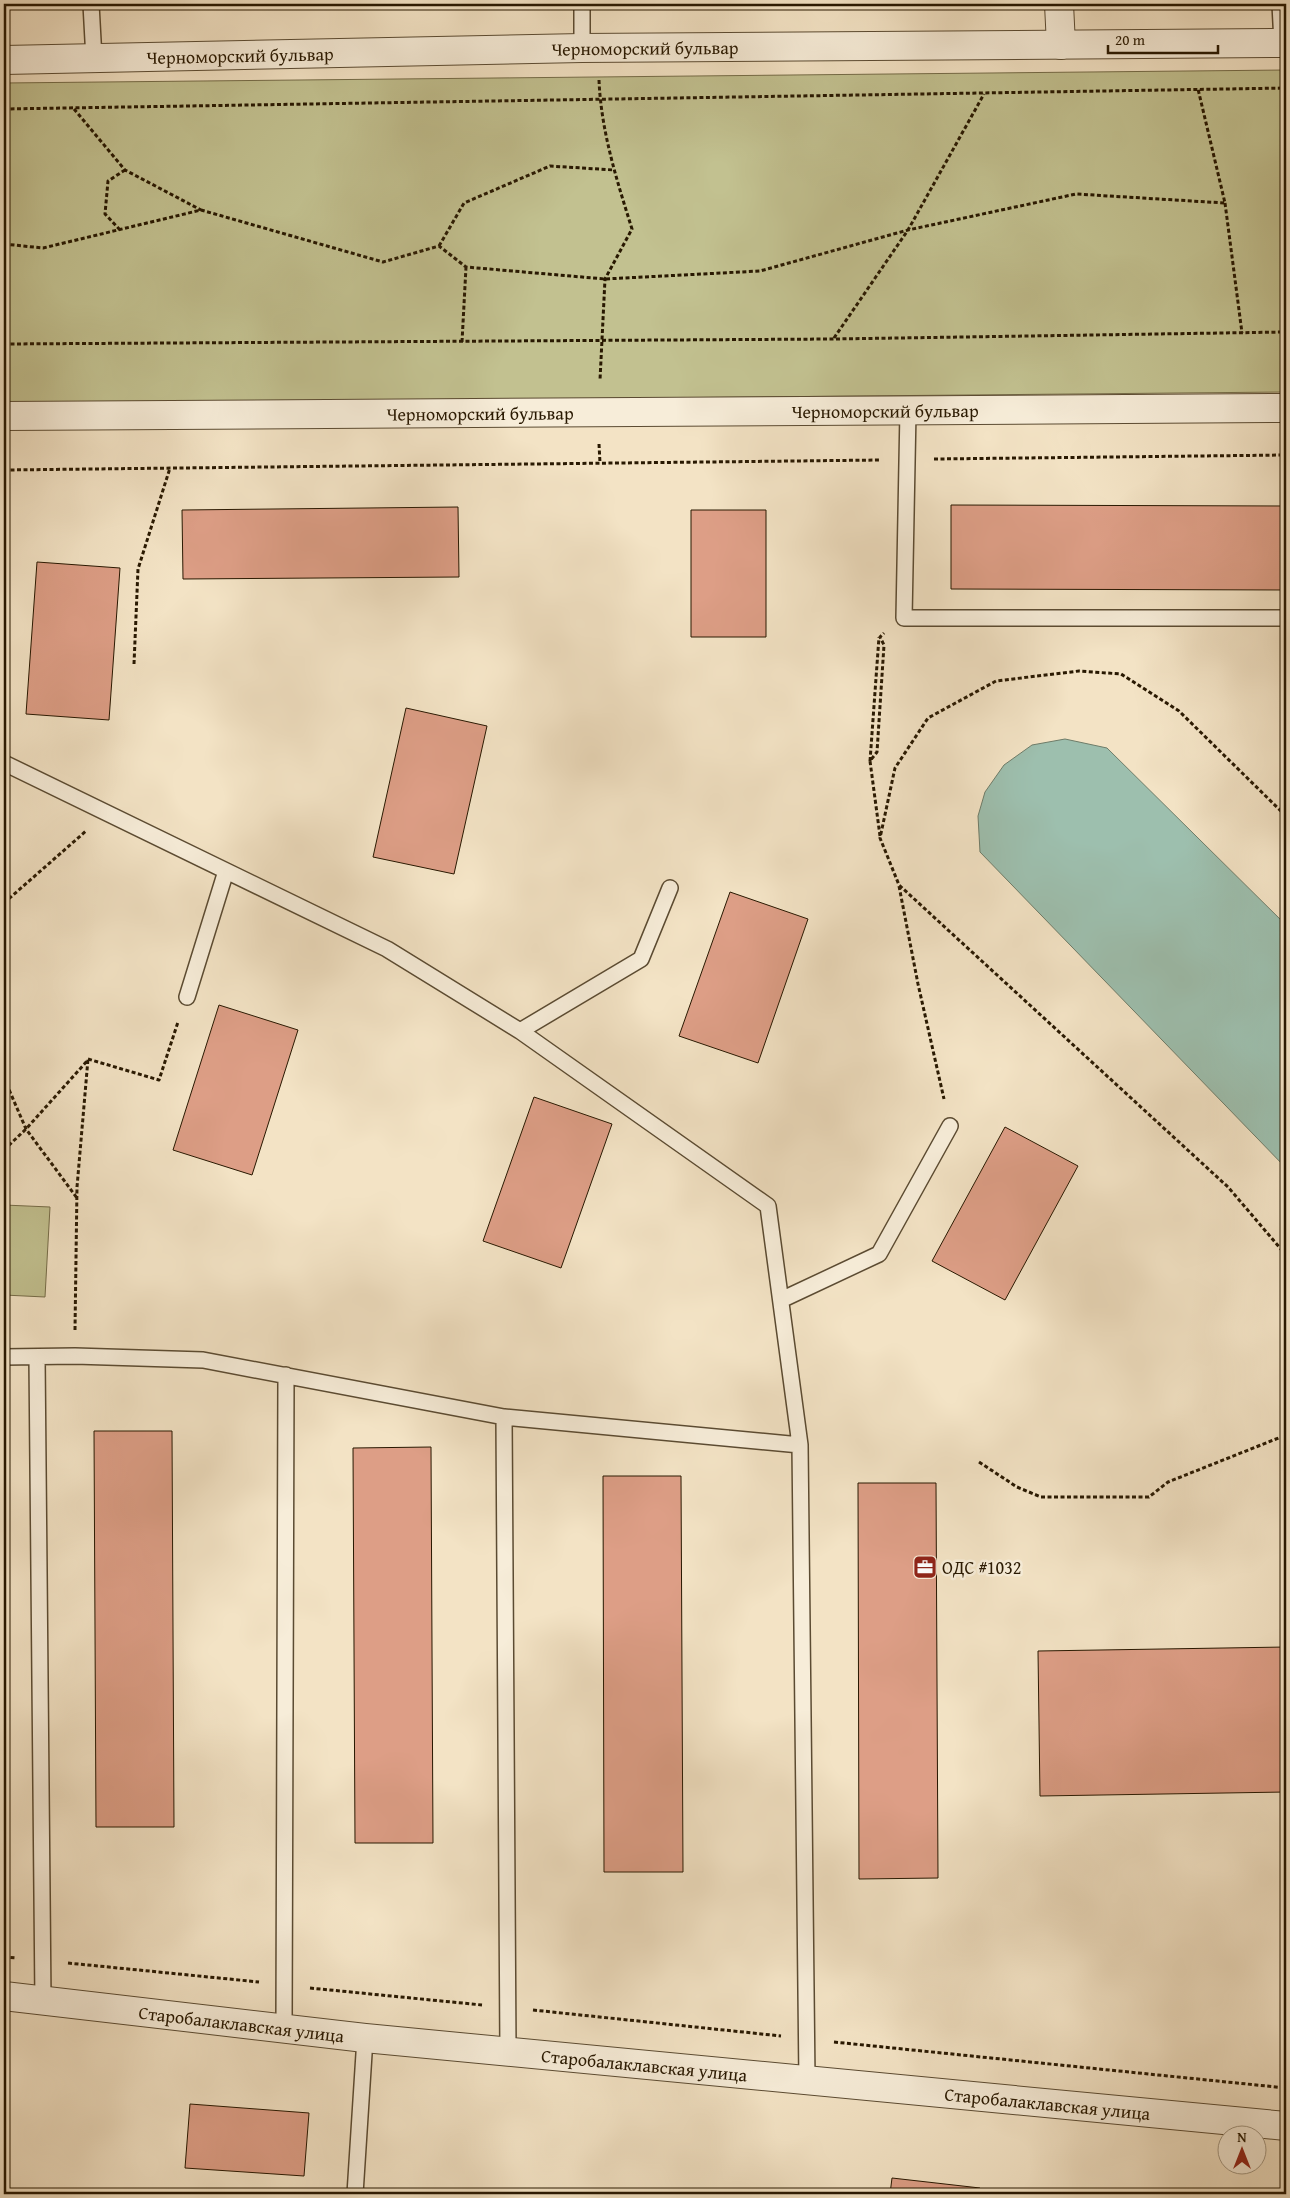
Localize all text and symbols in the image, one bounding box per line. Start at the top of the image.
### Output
scale bar [1108,22,1218,54]
text: 20 m [1115,29,1146,50]
street label: Черноморский бульвар [551,33,739,62]
street label: Черноморский бульвар [146,40,334,71]
street label: Черноморский бульвар [791,396,979,425]
street label: Черноморский бульвар [386,399,574,427]
office icon: ОДС #1032 [912,1554,938,1580]
place label: ОДС #1032 [942,1554,1022,1581]
street label: Старобалаклавская улица [137,1998,346,2049]
street label: Старобалаклавская улица [540,2041,749,2088]
street label: Старобалаклавская улица [943,2080,1152,2127]
north arrow [1218,2126,1268,2176]
text: N [1237,2127,1247,2147]

